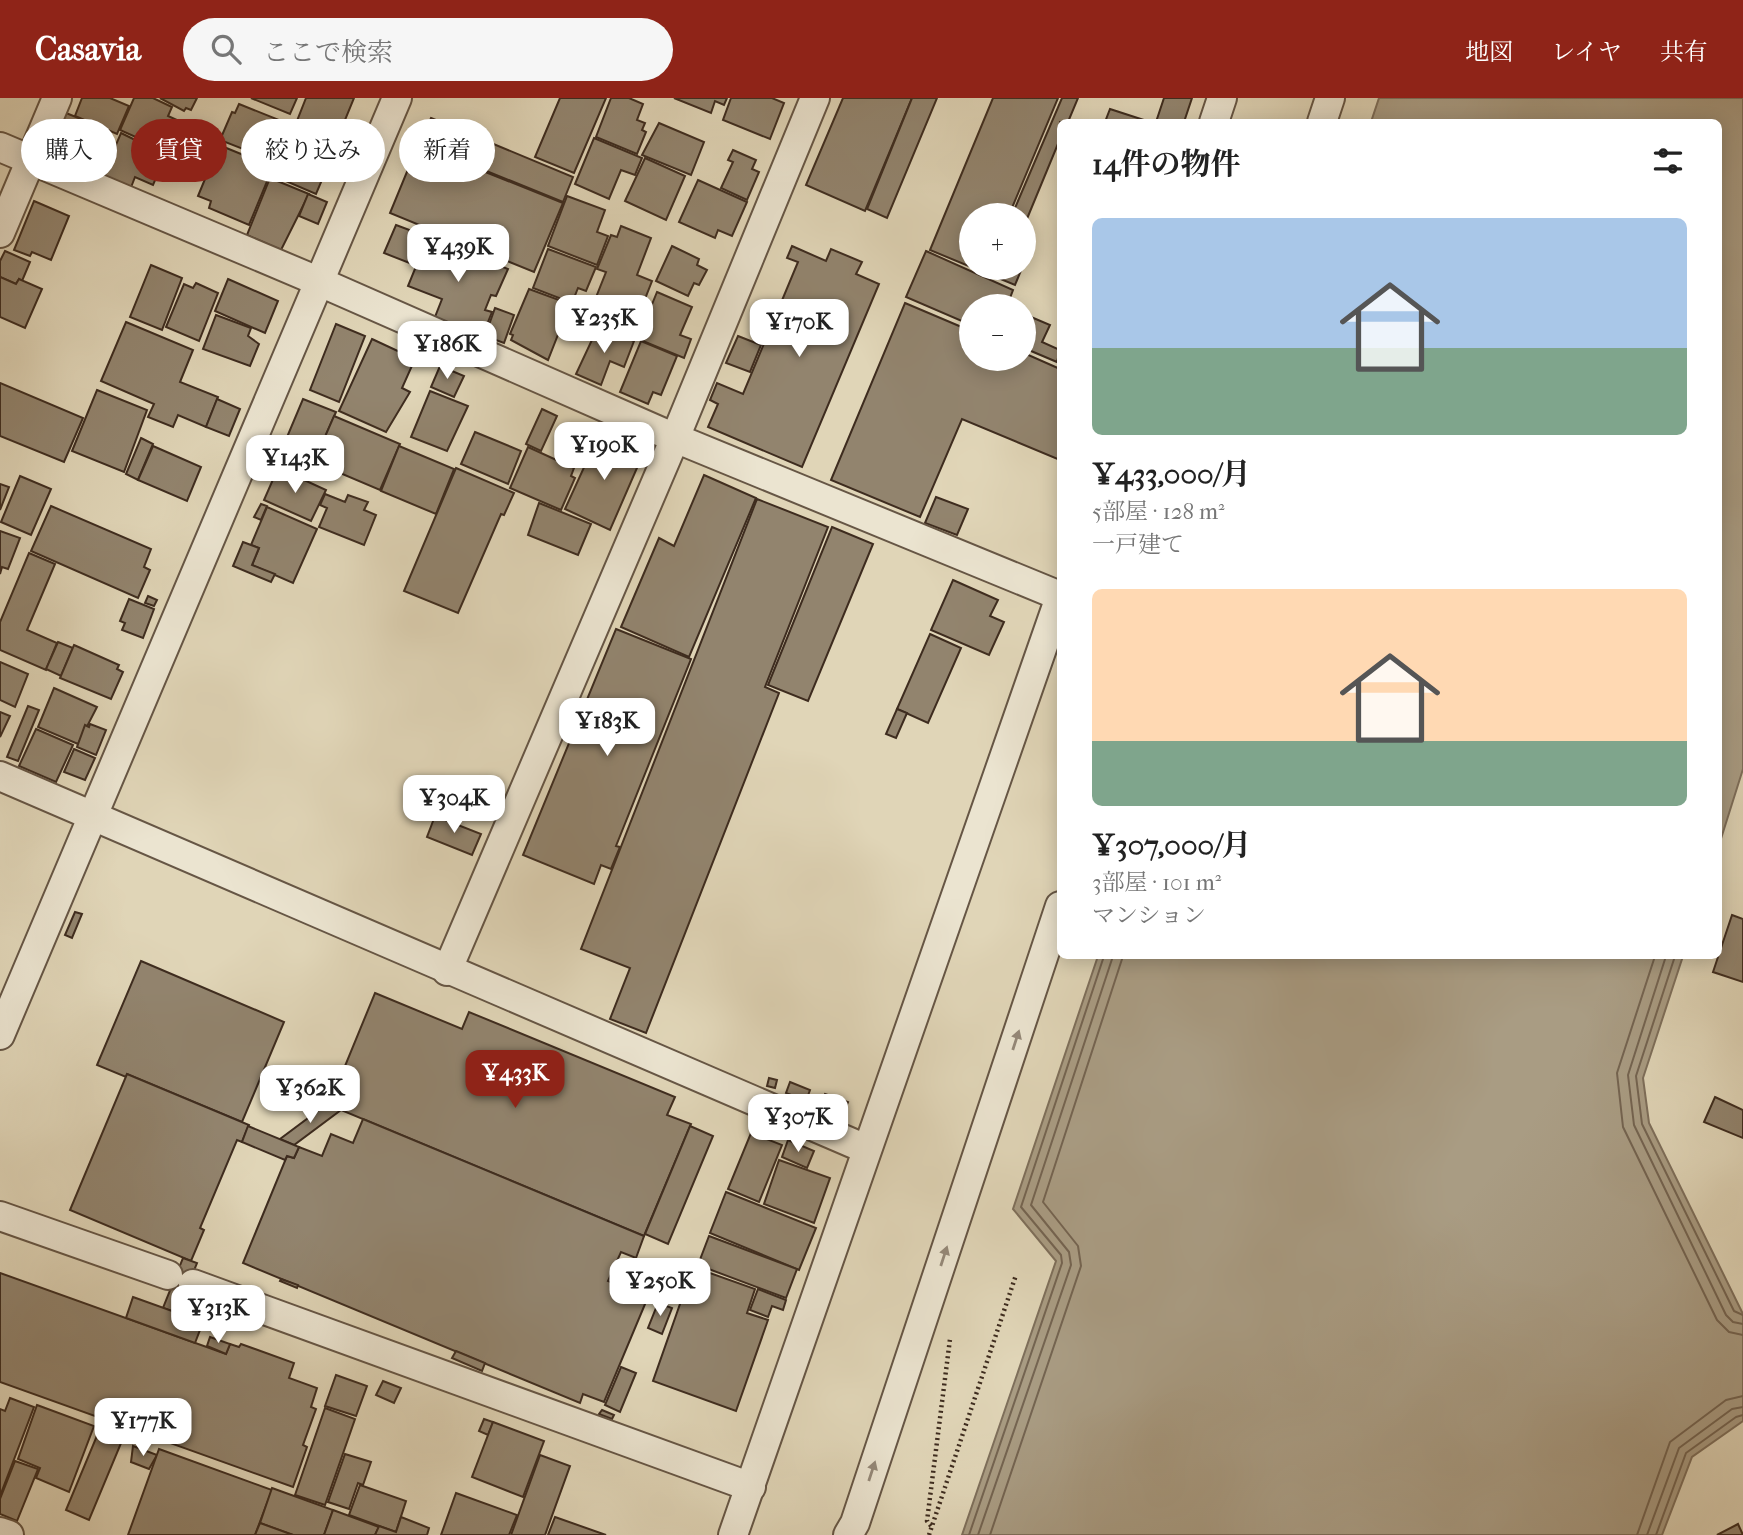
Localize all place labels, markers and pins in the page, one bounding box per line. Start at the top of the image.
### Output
pin: ¥439K [409,225,507,284]
pin: ¥235K [555,296,653,355]
pin: ¥170K [750,300,848,359]
pin: ¥186K [398,322,496,381]
pin: ¥190K [555,422,653,482]
pin: ¥143K [246,436,344,495]
pin: ¥183K [558,698,656,758]
pin: ¥304K [405,776,503,835]
pin: ¥433K [466,1051,564,1110]
pin: ¥362K [261,1066,359,1125]
pin: ¥307K [749,1094,847,1154]
pin: ¥250K [611,1258,709,1318]
pin: ¥313K [169,1286,267,1345]
pin: ¥177K [94,1398,192,1458]

